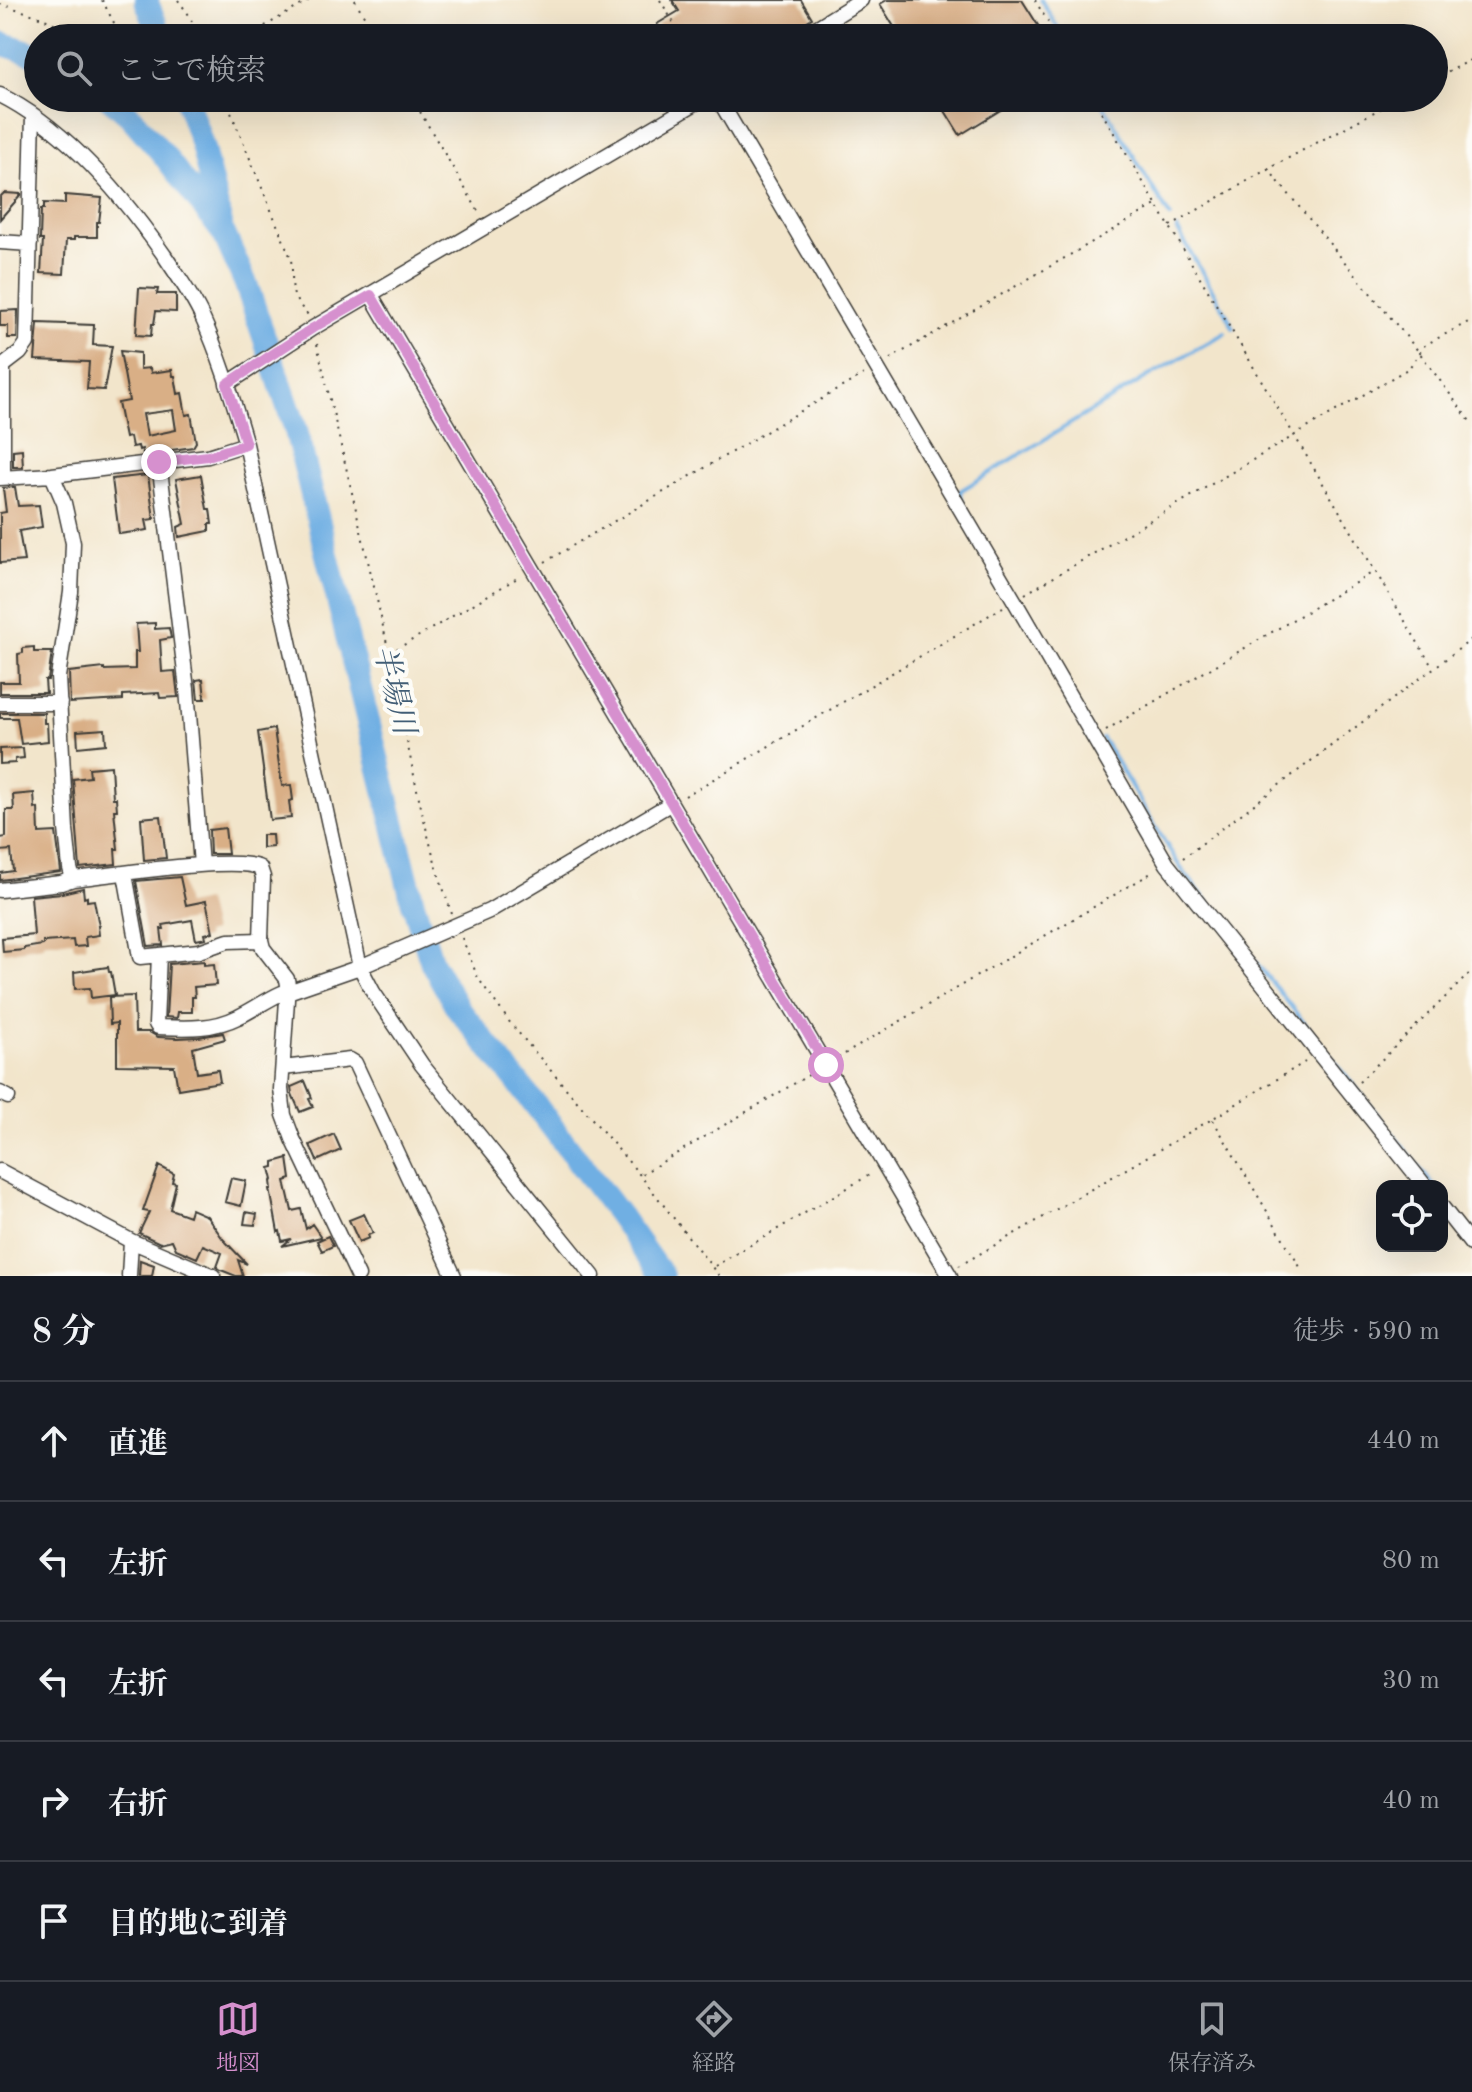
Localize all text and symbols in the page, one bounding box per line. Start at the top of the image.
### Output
search box [24,24,1448,112]
icon: search [52,46,96,90]
text: ここで検索 [116,57,266,87]
route end [141,444,177,480]
water label: 半場川 [368,642,422,740]
route start [808,1047,844,1083]
map controls [1376,1180,1448,1252]
button: locate [1376,1180,1448,1252]
text: 8 分 [32,1316,95,1350]
text: 徒歩 · 590 m [1293,1319,1440,1345]
icon: ahead [32,1419,76,1463]
text: 440 m [1367,1428,1440,1454]
text: 直進 [108,1430,168,1460]
icon: left [32,1539,76,1583]
text: 80 m [1382,1548,1440,1574]
text: 左折 [108,1550,168,1580]
icon: left [32,1659,76,1703]
text: 30 m [1382,1668,1440,1694]
text: 左折 [108,1670,168,1700]
icon: right [32,1779,76,1823]
text: 40 m [1382,1788,1440,1814]
text: 右折 [108,1790,168,1820]
icon: arrive [32,1899,76,1943]
text: 目的地に到着 [108,1910,288,1940]
tab: 地図 [216,1997,260,2078]
tab: 経路 [692,1997,736,2078]
tab: 保存済み [1168,1997,1256,2078]

